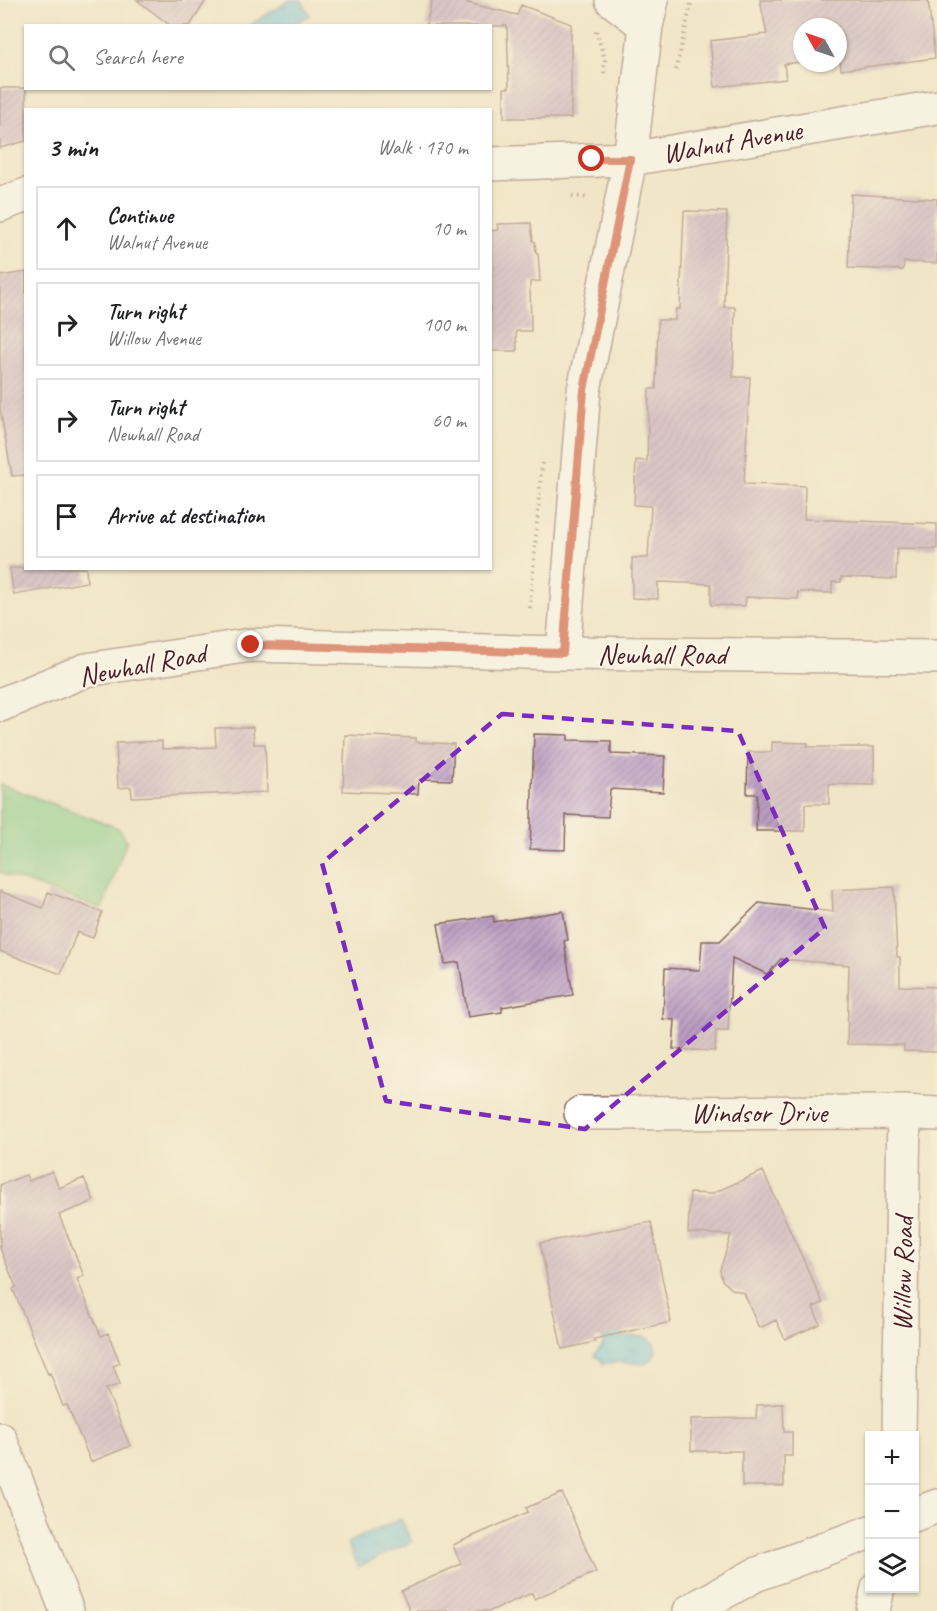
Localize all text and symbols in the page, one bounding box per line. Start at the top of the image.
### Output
north arrow [793,18,847,72]
search box [24,24,492,90]
icon: search [45,41,78,74]
text: Search here [93,43,183,71]
street label: Walnut Avenue [660,112,806,171]
text: 3 min [48,131,98,164]
text: Walk · 170 m [378,135,468,160]
route start [578,145,604,171]
text: Continue [107,202,173,230]
icon: ahead [50,212,83,245]
text: 10 m [432,216,466,241]
text: Walnut Avenue [107,230,207,255]
text: Turn right [107,298,184,326]
icon: right [50,308,83,341]
text: 100 m [423,312,466,337]
text: Willow Avenue [107,326,201,351]
text: Turn right [107,394,184,422]
icon: right [50,404,83,437]
text: 60 m [432,408,466,433]
text: Newhall Road [107,422,199,447]
icon: arrive [50,500,83,533]
text: Arrive at destination [107,502,264,530]
route end [237,631,263,657]
street label: Newhall Road [76,634,213,694]
street label: Newhall Road [598,637,730,672]
street label: Windsor Drive [691,1095,829,1130]
street label: Willow Road [884,1212,921,1332]
map controls [865,1431,919,1593]
button: + [865,1431,919,1485]
button: − [865,1485,919,1539]
button: layers [865,1539,919,1593]

